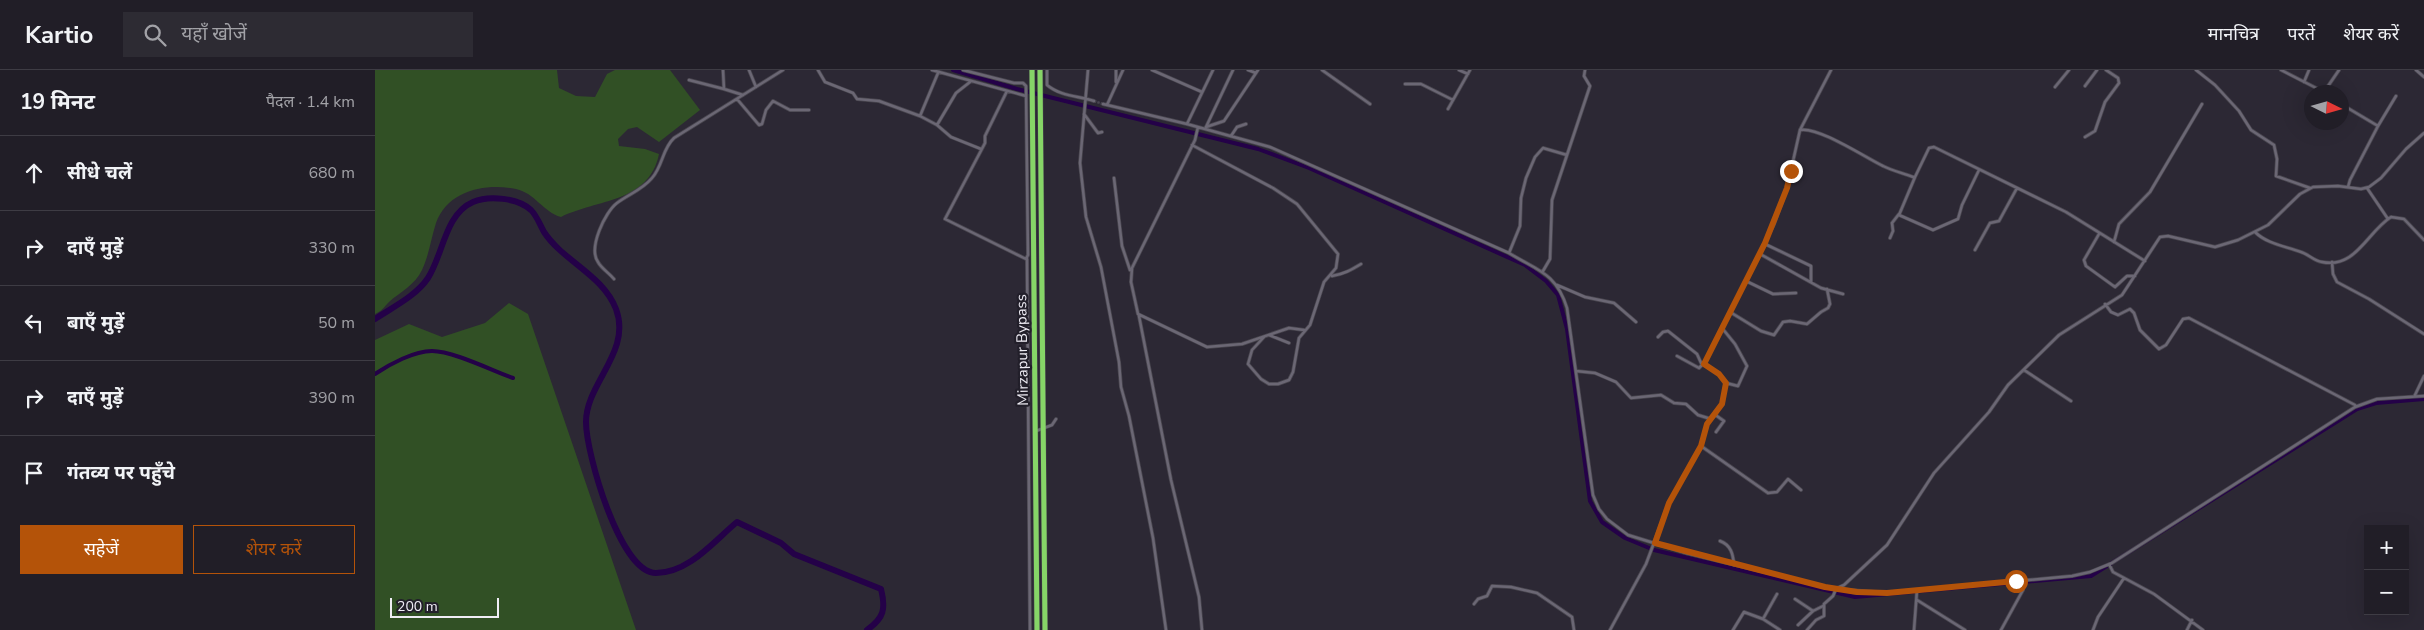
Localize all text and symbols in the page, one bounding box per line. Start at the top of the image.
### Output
search box [123,12,473,57]
text: Kartio [25,19,93,51]
icon: search [141,21,169,49]
text: यहाँ खोजें [181,21,247,47]
text: मानचित्र [2208,22,2259,46]
text: परतें [2287,22,2315,46]
text: शेयर करें [2343,22,2399,46]
north arrow [2304,85,2349,130]
text: 19 मिनट [20,88,95,116]
text: पैदल · 1.4 km [266,91,355,113]
icon: ahead [20,159,48,187]
text: सीधे चलें [67,160,132,186]
route end [1780,160,1803,183]
text: 680 m [308,162,355,184]
icon: right [20,234,48,262]
text: दाएँ मुड़ें [67,235,123,261]
text: 330 m [308,237,355,259]
street label: Mirzapur Bypass [1011,294,1033,406]
icon: left [20,309,48,337]
text: बाएँ मुड़ें [67,310,124,336]
text: 50 m [318,312,355,334]
icon: right [20,384,48,412]
text: दाएँ मुड़ें [67,385,123,411]
text: 390 m [308,387,355,409]
icon: arrive [20,459,48,487]
text: गंतव्य पर पहुँचे [67,460,175,486]
button: सहेजें [20,525,183,574]
button: शेयर करें [193,525,355,574]
map controls [2364,525,2409,615]
button: + [2364,525,2409,570]
route start [2005,570,2028,593]
button: − [2364,570,2409,615]
scale bar [390,595,499,618]
text: 200 m [397,597,438,616]

